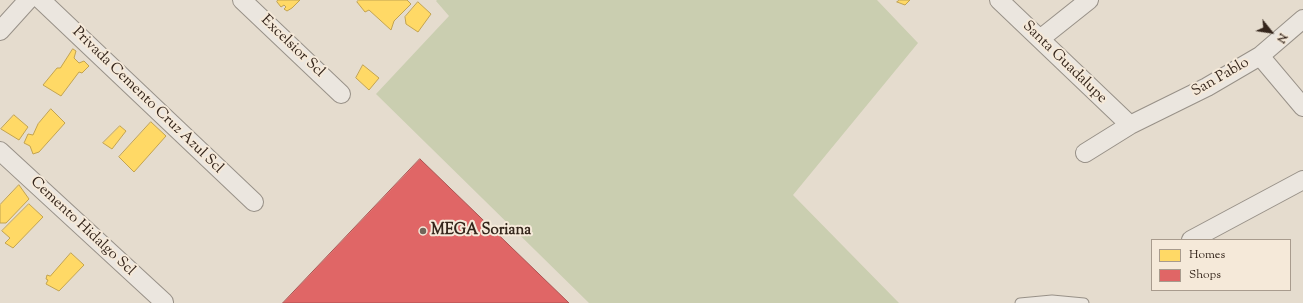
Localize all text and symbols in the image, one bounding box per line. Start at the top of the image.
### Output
street label: Excelsior Scl [256,12,328,82]
north arrow [1251,12,1291,52]
street label: Santa Guadalupe [1018,18,1110,108]
street label: Privada Cemento Cruz Azul Scl [68,24,226,178]
text: N [1272,30,1291,46]
street label: San Pablo [1189,54,1253,102]
street label: Cemento Hidalgo Scl [26,174,138,280]
place label: MEGA Soriana [431,222,531,240]
marker: MEGA Soriana [418,226,428,236]
legend [1151,239,1291,291]
text: Homes [1189,246,1225,264]
text: Shops [1189,266,1221,284]

